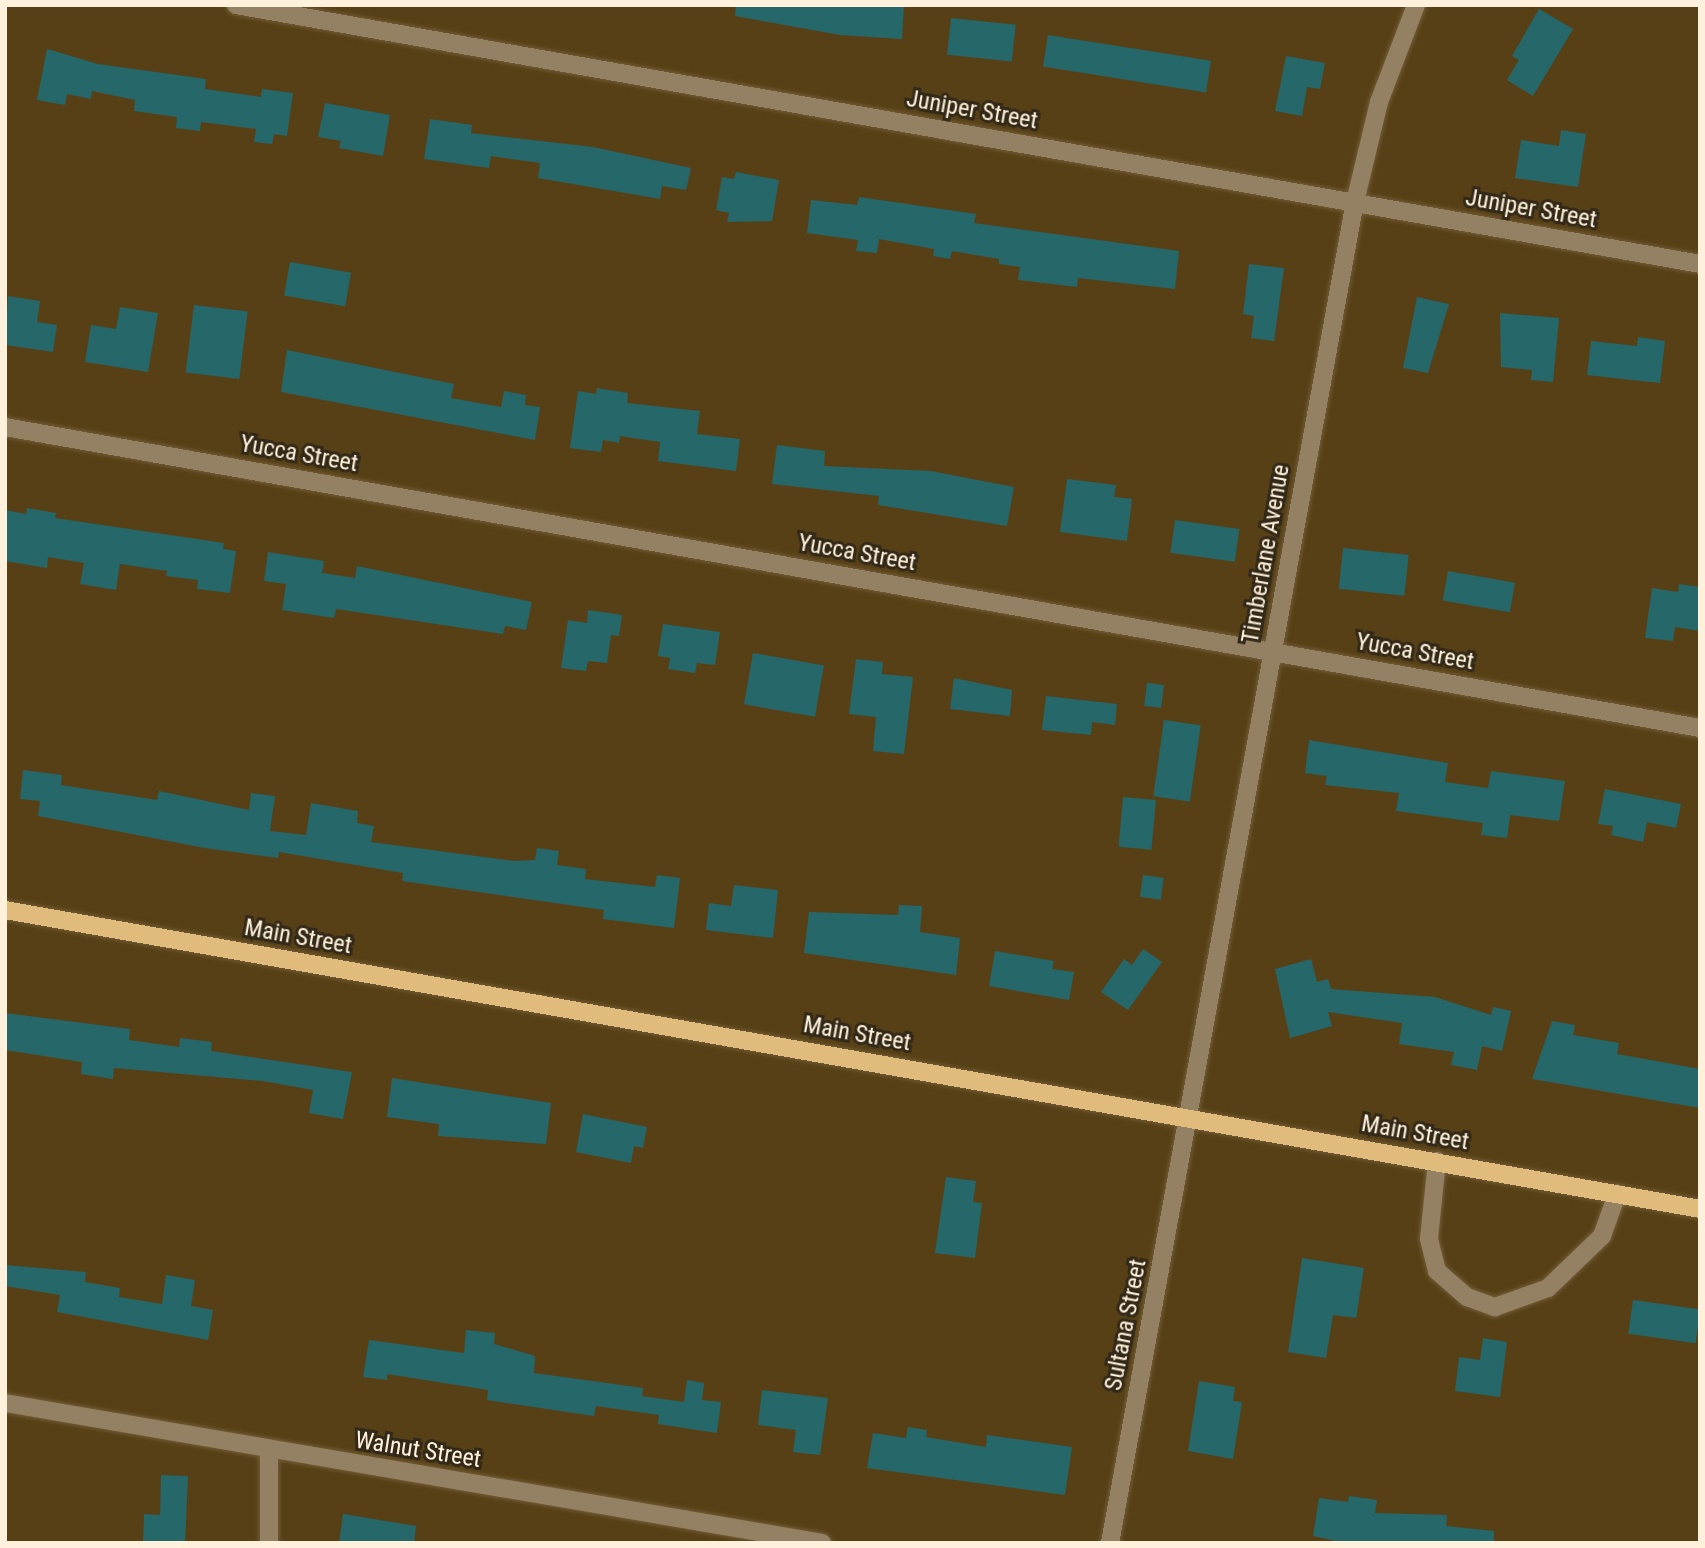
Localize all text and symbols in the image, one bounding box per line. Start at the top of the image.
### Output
street label: Juniper Street [904,84,1040,136]
street label: Juniper Street [1463,183,1599,235]
street label: Yucca Street [238,429,360,479]
street label: Timberlane Avenue [1236,462,1296,646]
street label: Yucca Street [796,528,918,578]
street label: Yucca Street [1354,627,1476,677]
street label: Main Street [242,913,354,961]
street label: Main Street [801,1010,913,1058]
street label: Main Street [1359,1109,1471,1157]
street label: Sultana Street [1099,1257,1153,1393]
street label: Walnut Street [353,1426,483,1474]

